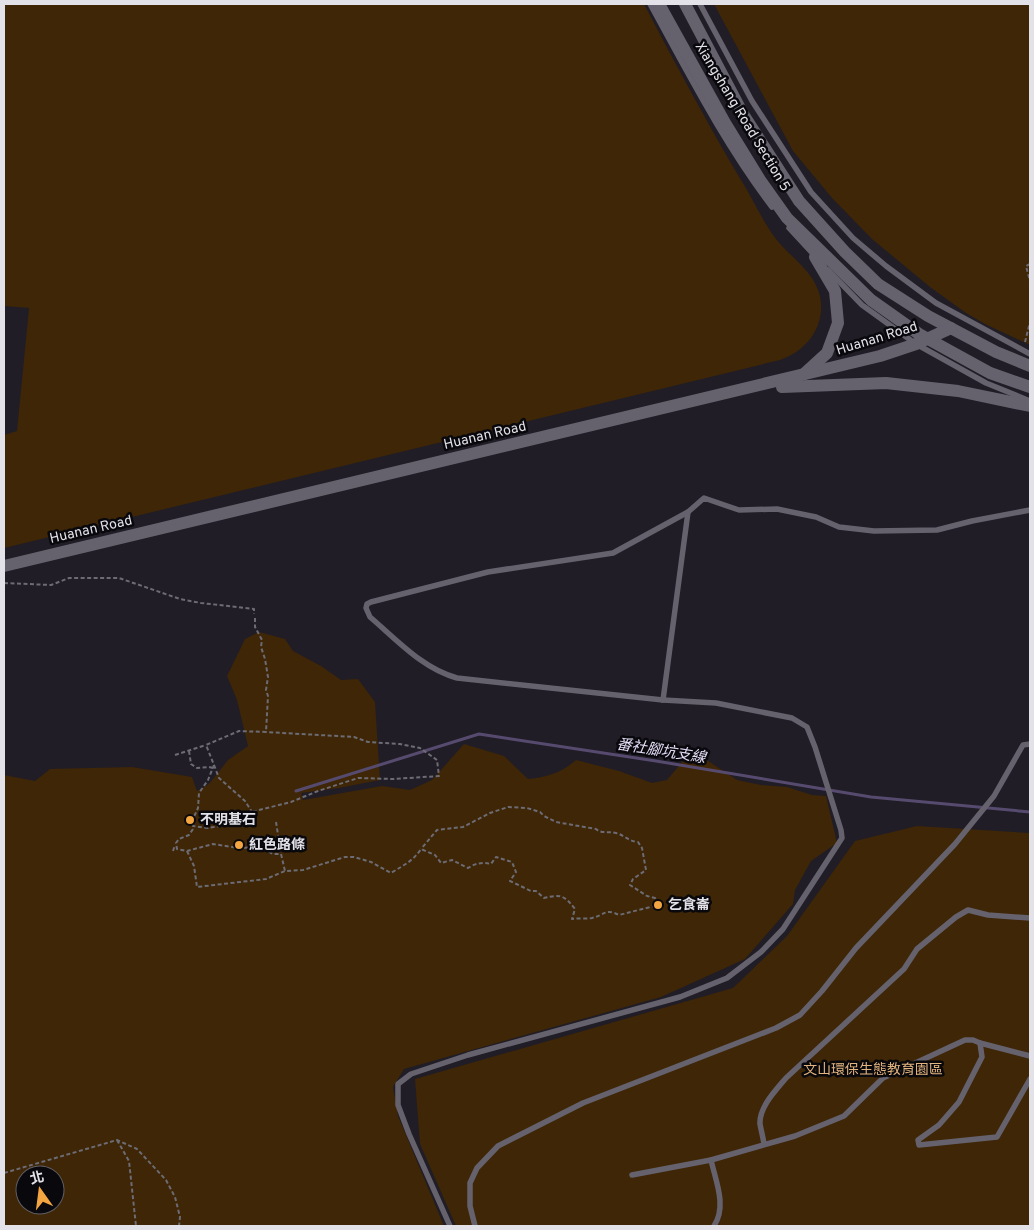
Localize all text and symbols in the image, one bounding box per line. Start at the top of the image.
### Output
street label: Xiangshang Road Section 5 [691,39,793,195]
street label: Huanan Road [834,319,920,359]
street label: Huanan Road [442,418,528,454]
street label: Huanan Road [48,512,134,548]
water label: 番社腳坑支線 [615,736,709,769]
place label: 不明基石 [200,812,256,829]
marker: 不明基石 [184,814,196,826]
place label: 紅色路條 [249,836,305,854]
marker: 紅色路條 [233,839,245,851]
place label: 乞食崙 [668,896,710,914]
marker: 乞食崙 [652,899,664,911]
park label: 文山環保生態教育園區 [803,1061,943,1079]
north arrow [15,1165,65,1215]
text: 北 [28,1169,46,1189]

